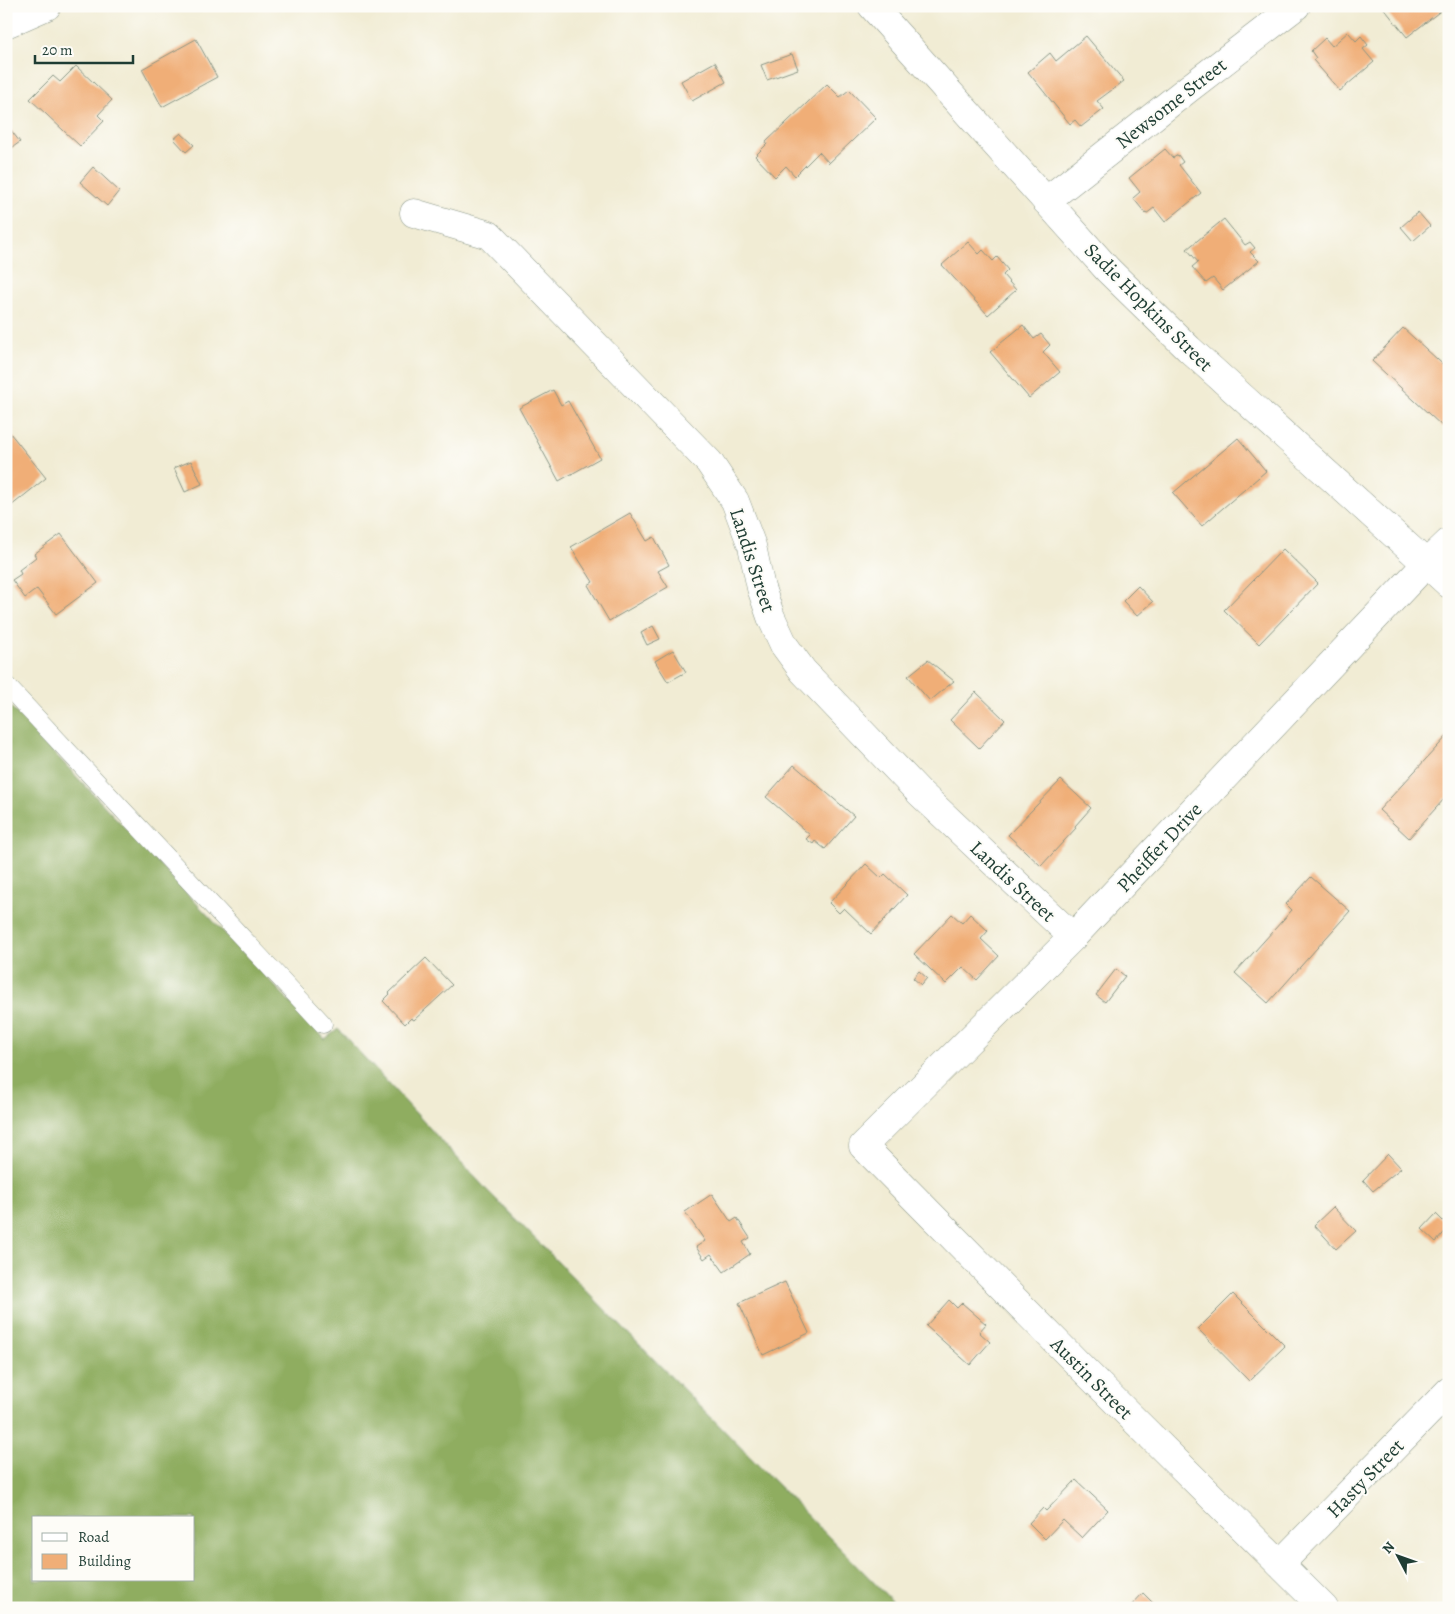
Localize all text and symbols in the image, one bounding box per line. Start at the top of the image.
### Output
scale bar [35,32,132,64]
text: 20 m [42,40,73,60]
street label: Newsome Street [1110,51,1233,155]
street label: Sadie Hopkins Street [1078,237,1219,378]
street label: Landis Street [723,505,782,616]
street label: Pheiffer Drive [1111,796,1208,898]
street label: Landis Street [964,835,1062,928]
street label: Austin Street [1044,1330,1139,1426]
street label: Hasty Street [1321,1432,1410,1524]
legend [32,1516,195,1582]
text: Road [78,1527,110,1547]
north arrow [1372,1532,1422,1582]
text: N [1378,1538,1399,1558]
text: Building [78,1551,131,1571]

